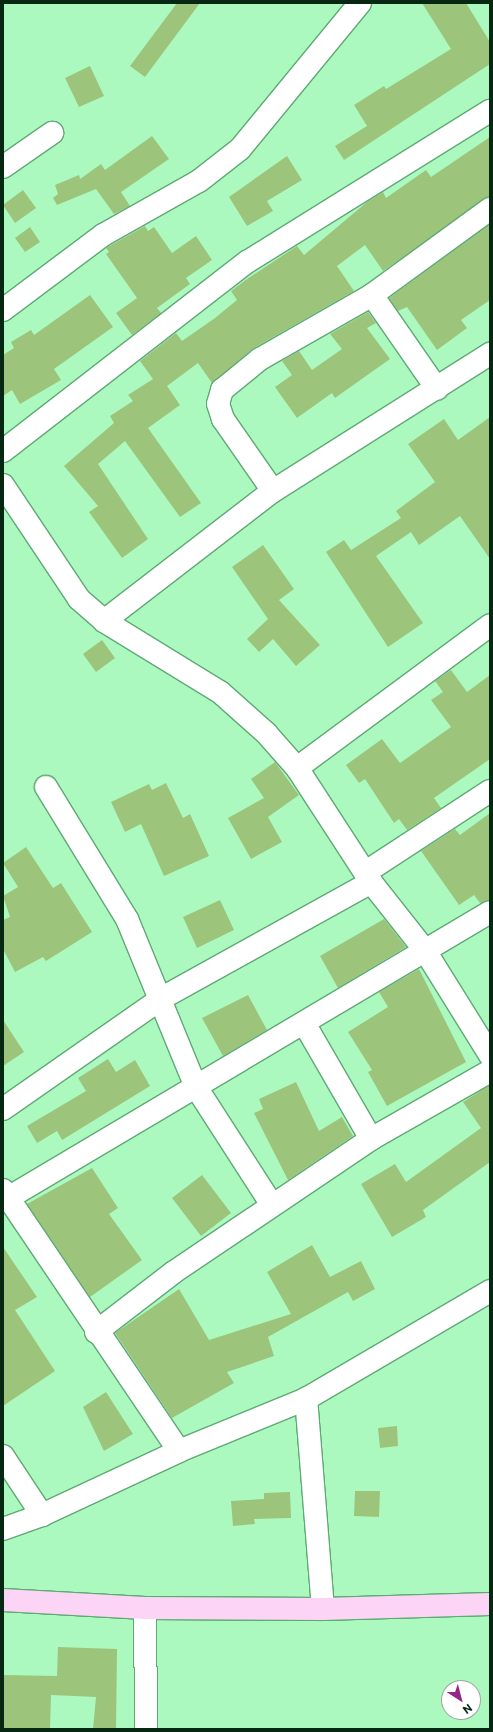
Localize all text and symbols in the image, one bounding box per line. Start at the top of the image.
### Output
north arrow [441,1680,481,1720]
text: N [461,1702,475,1717]

